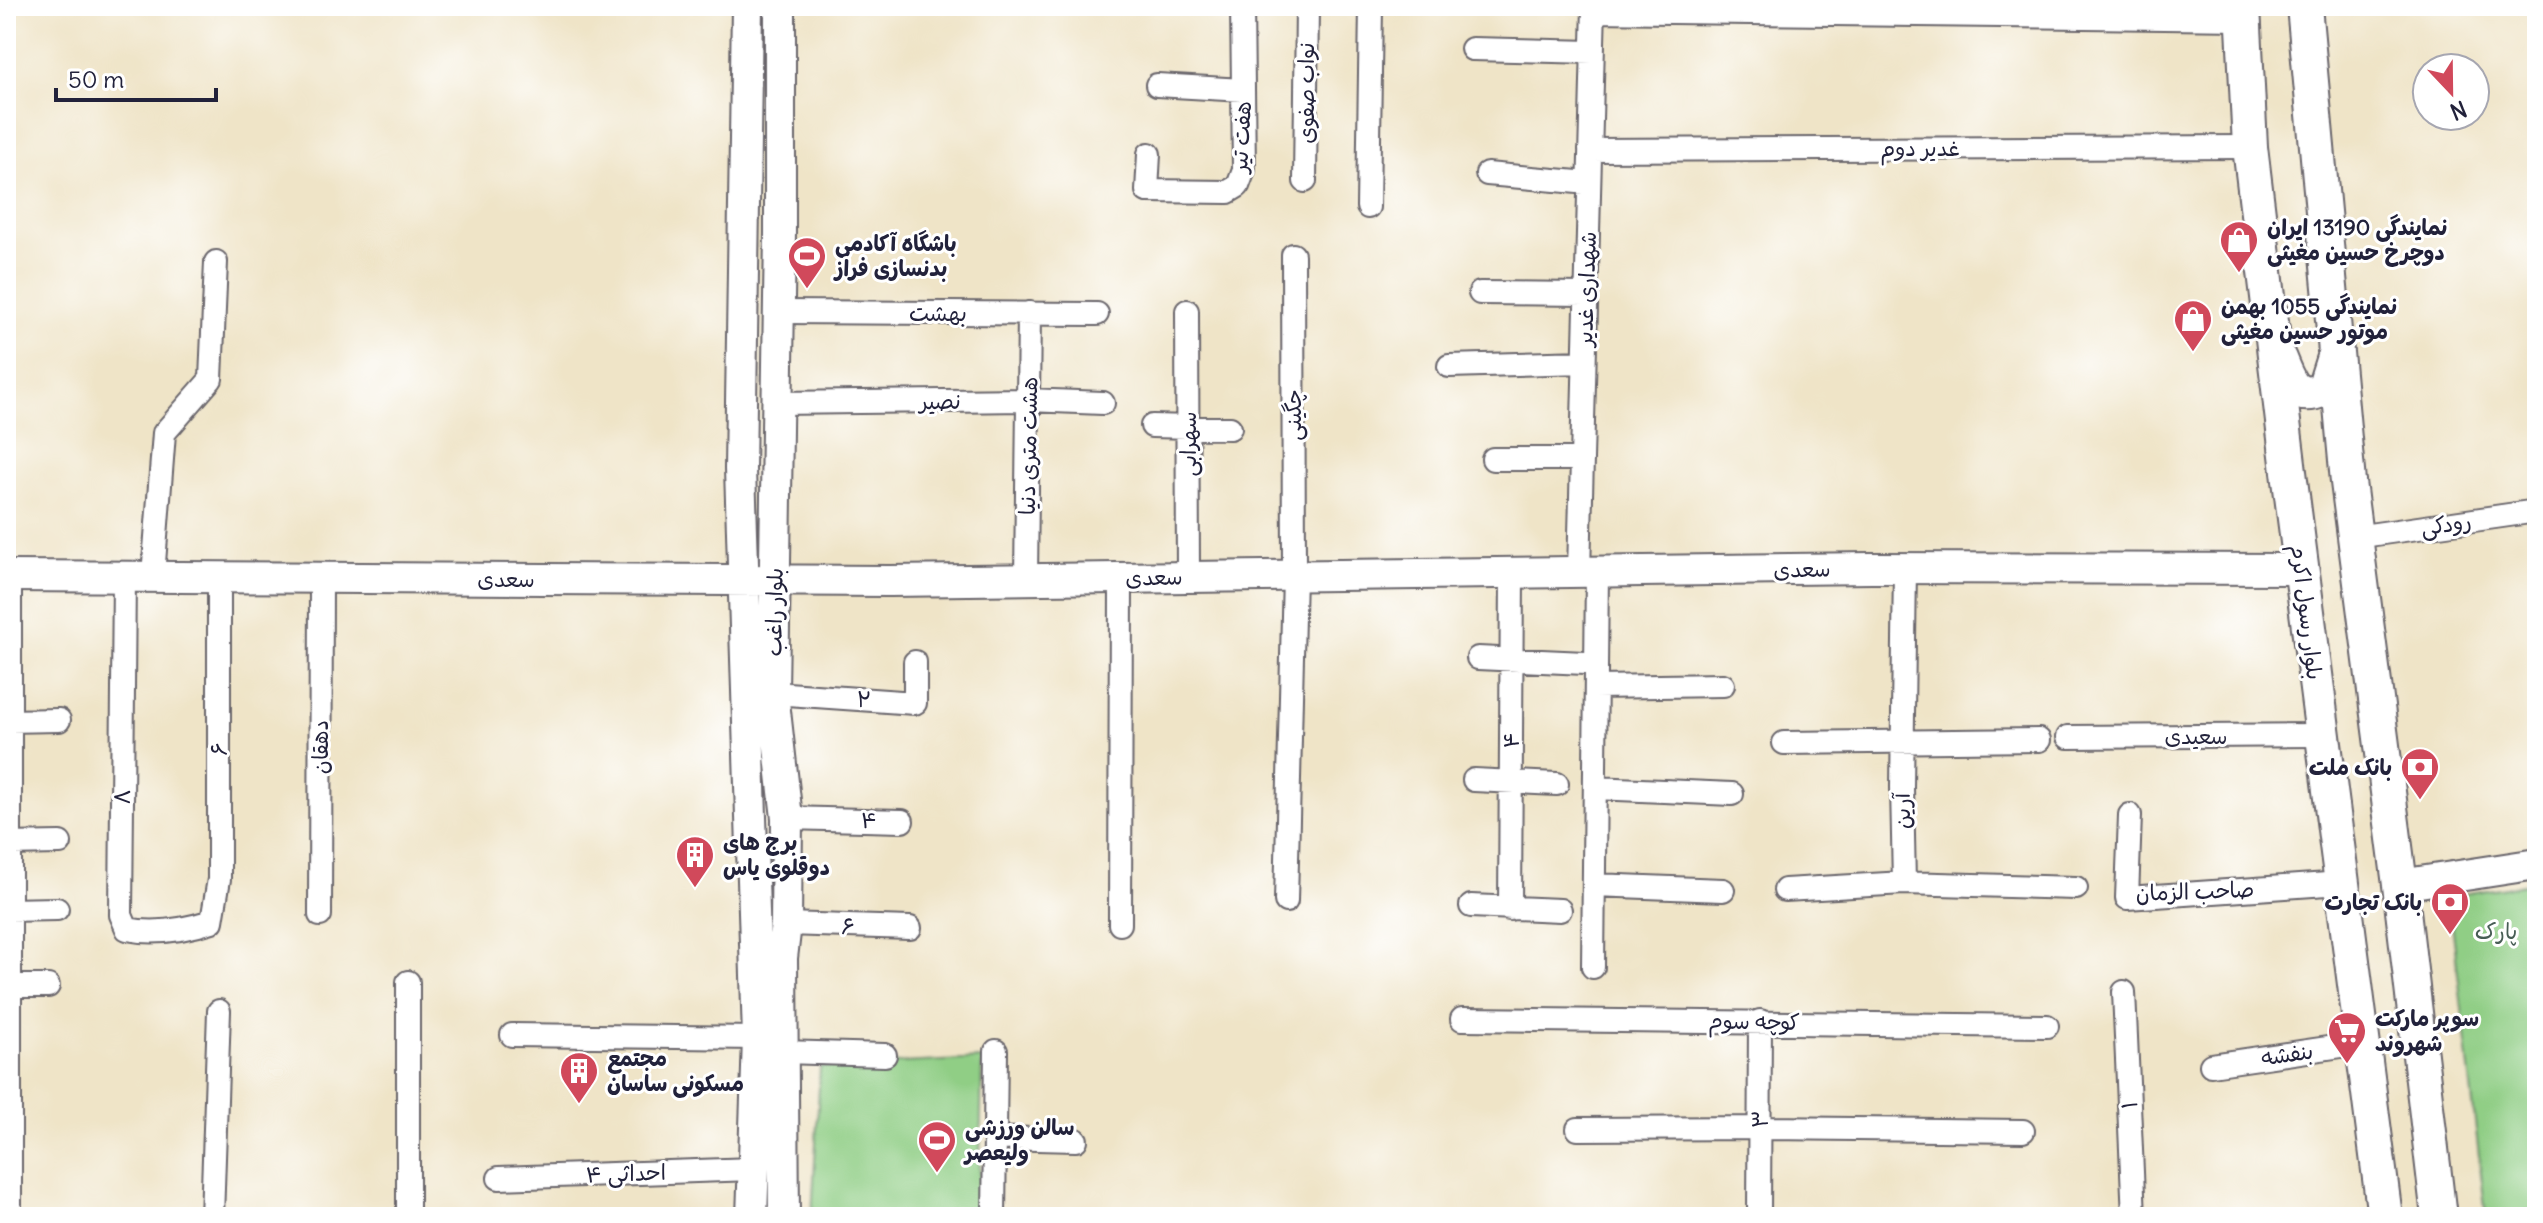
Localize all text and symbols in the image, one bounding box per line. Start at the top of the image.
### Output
street label: نواب صفوی [1292,42,1320,144]
scale bar [56,52,216,102]
north arrow [2411,52,2491,132]
text: 50 m [68,64,124,94]
text: N [2446,95,2471,126]
street label: هفت تیر [1225,100,1257,176]
street label: غدیر دوم [1880,134,1960,166]
place label: نمایندگی 13190 ایران دوچرخ حسین مغیثی [2267,213,2447,267]
shop icon: نمایندگی 13190 ایران دوچرخ حسین مغیثی [2218,219,2260,274]
place label: باشگاه آکادمی بدنسازی فراز [833,229,957,282]
street label: شهداری غدیر [1570,231,1602,349]
sports icon: باشگاه آکادمی بدنسازی فراز [786,235,828,290]
place label: نمایندگی 1055 بهمن موتور حسین مغیثی [2221,292,2397,346]
shop icon: نمایندگی 1055 بهمن موتور حسین مغیثی [2172,298,2214,353]
street label: بهشت [909,299,967,327]
street label: هشت متری دنیا [1013,377,1043,515]
street label: نصیر [917,387,961,415]
street label: چگینی [1279,389,1308,441]
street label: سهرابی [1174,411,1203,477]
street label: رودکی [2419,507,2473,542]
street label: بلوار رسول اکرم [2281,543,2329,682]
street label: سعدی [1773,555,1831,583]
street label: سعدی [1125,563,1183,591]
street label: سعدی [477,565,535,593]
street label: بلوار راغب [759,567,789,657]
street label: ۲ [856,685,872,713]
street label: دهقان [306,720,334,774]
street label: سعیدی [2164,722,2228,750]
street label: ۴ [1497,732,1525,748]
street label: ۶ [205,742,233,756]
bank icon: بانک ملت [2399,746,2441,801]
place label: بانک ملت [2309,753,2392,781]
street label: ۸ [108,789,136,805]
street label: آرین [1888,791,1916,829]
street label: ۴ [860,806,878,834]
place label: برج های دوقلوی یاس [723,828,830,882]
building icon: برج های دوقلوی یاس [674,834,716,889]
street label: صاحب الزمان [2135,875,2255,907]
bank icon: بانک تجارت [2429,881,2471,936]
place label: بانک تجارت [2325,888,2422,916]
street label: ۶ [841,912,855,940]
park label: پارک [2475,917,2517,946]
place label: سوپر مارکت شهروند [2375,1004,2479,1057]
street label: کوچه سوم [1708,1006,1800,1040]
supermarket icon: سوپر مارکت شهروند [2326,1010,2368,1065]
street label: بنفشه [2259,1036,2315,1072]
place label: مجتمع مسکونی ساسان [607,1044,744,1098]
building icon: مجتمع مسکونی ساسان [558,1050,600,1105]
street label: ۱ [2115,1100,2143,1110]
street label: ۳ [1746,1110,1774,1128]
place label: سالن ورزشی ولیعصر [963,1113,1074,1166]
sports icon: سالن ورزشی ولیعصر [916,1119,958,1174]
street label: احداثی ۴ [585,1158,667,1189]

